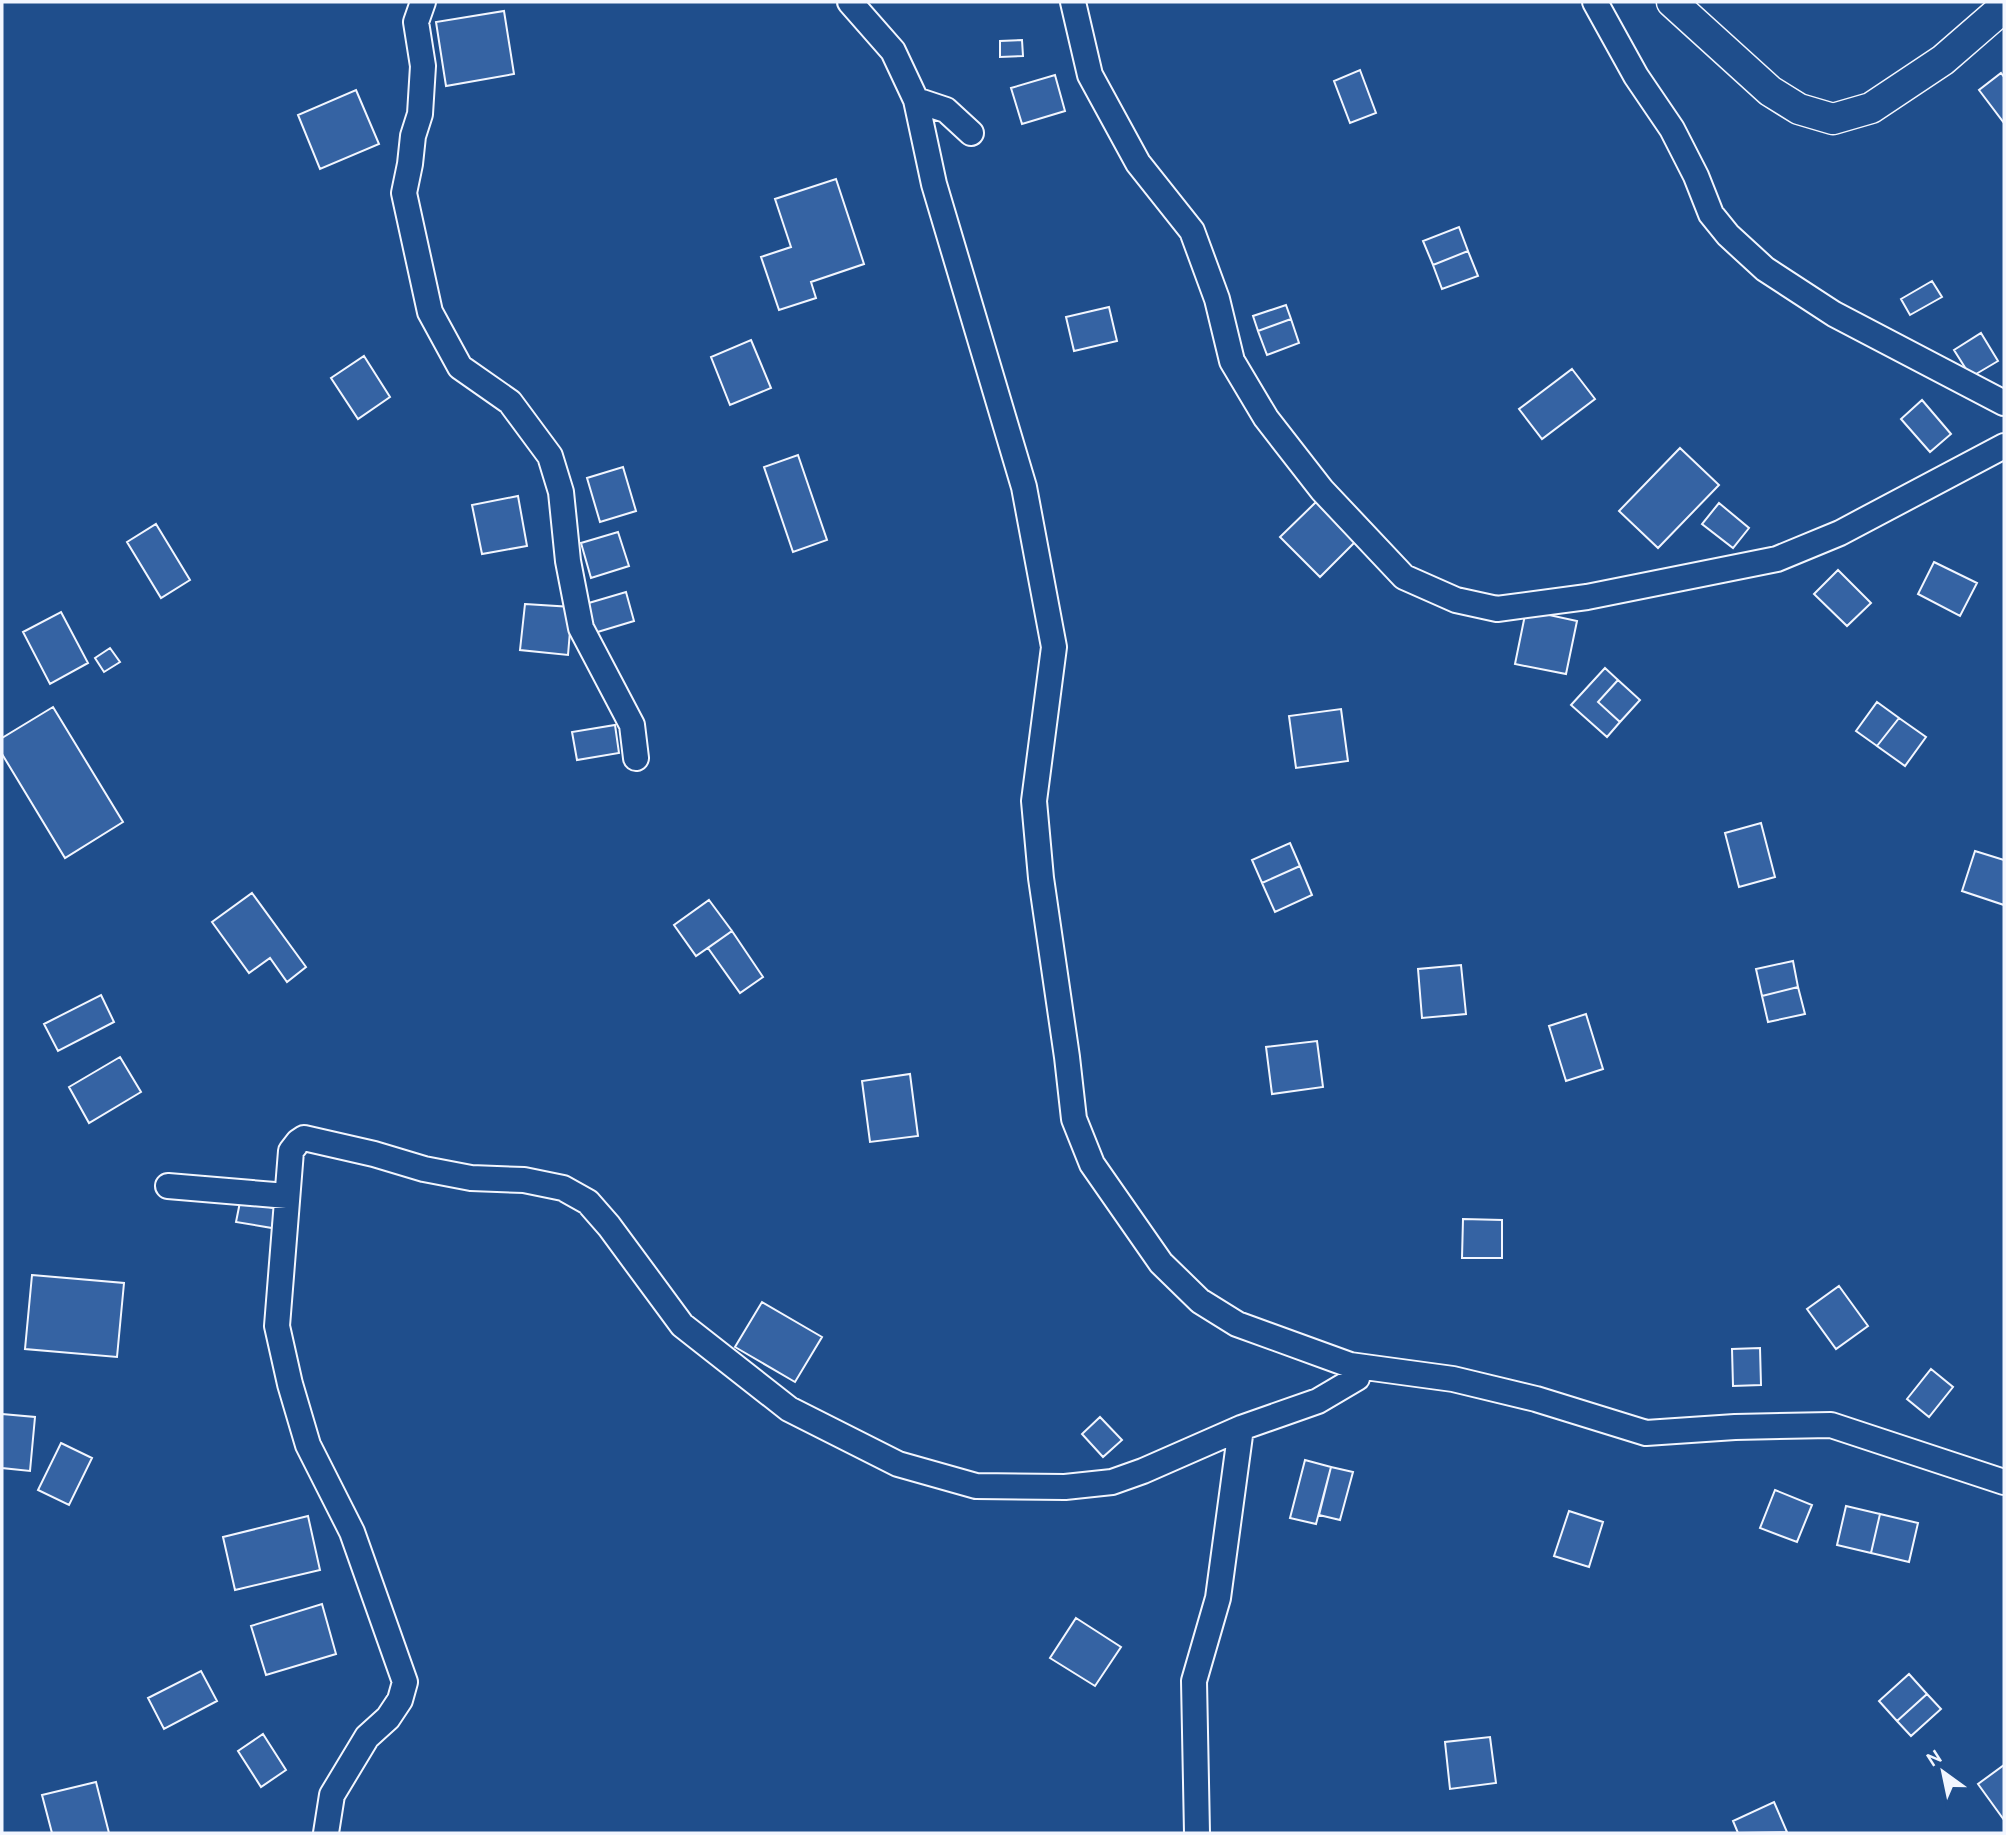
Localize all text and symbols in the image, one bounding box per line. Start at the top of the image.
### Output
north arrow [1908,1737,1978,1807]
text: N [1922,1745,1946,1771]

